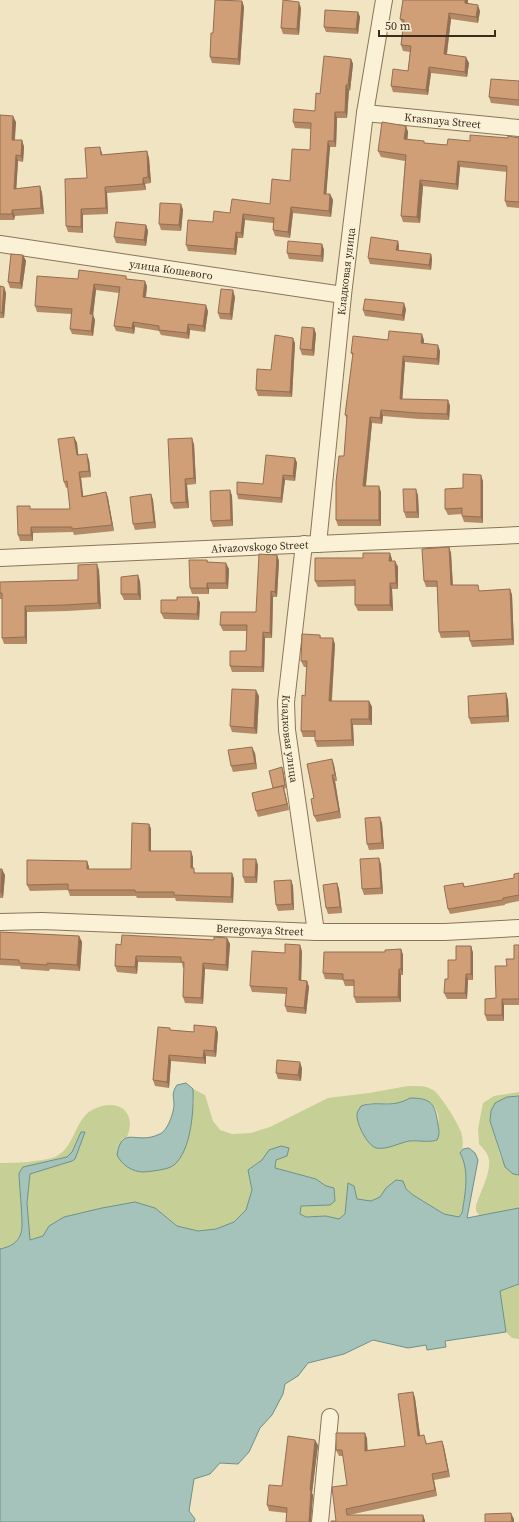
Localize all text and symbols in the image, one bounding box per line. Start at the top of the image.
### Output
scale bar [379,12,495,38]
text: 50 m [385,18,411,34]
street label: Krasnaya Street [404,109,482,132]
street label: Кладковая улица [334,226,359,316]
street label: улица Кошевого [128,256,214,283]
street label: Aivazovskogo Street [211,537,309,556]
street label: Кладковая улица [278,694,302,784]
street label: Beregovaya Street [216,920,304,939]

